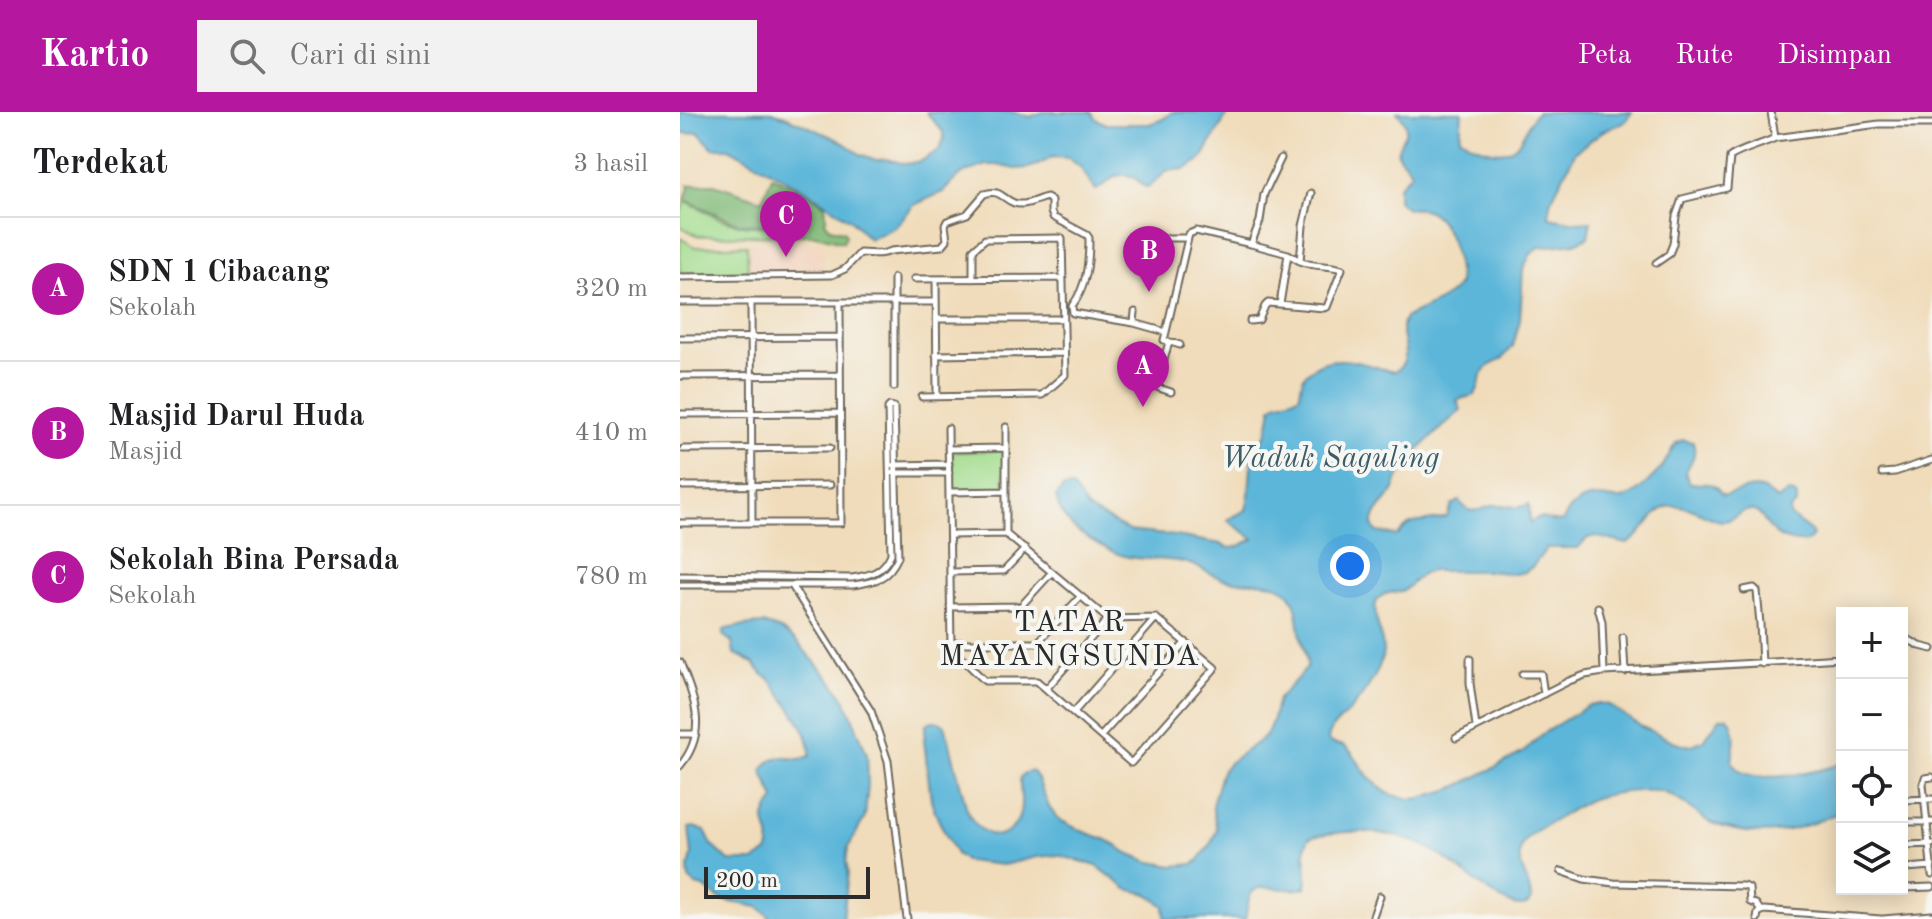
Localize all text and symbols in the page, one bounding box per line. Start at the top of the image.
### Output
search box [197,20,757,92]
icon: search [225,34,269,78]
text: Kartio [40,37,149,75]
text: Cari di sini [289,41,431,71]
text: Peta [1577,42,1632,70]
text: Rute [1676,42,1733,70]
text: Disimpan [1777,42,1892,70]
text: Terdekat [32,147,168,181]
text: 3 hasil [573,151,648,177]
pin: C [760,191,812,257]
pin: B [1123,226,1175,292]
text: SDN 1 Cibacang [108,258,330,288]
text: A [48,276,68,302]
text: 320 m [575,276,648,302]
text: Sekolah [108,295,197,321]
pin: A [1117,341,1169,407]
text: Masjid Darul Huda [108,402,364,432]
text: B [49,420,67,446]
text: 410 m [575,420,648,446]
text: Masjid [108,439,183,465]
water label: Waduk Saguling [1221,444,1439,474]
text: Sekolah Bina Persada [108,546,399,576]
your location [1330,546,1370,586]
text: C [49,564,67,590]
text: 780 m [575,564,648,590]
text: Sekolah [108,583,197,609]
map controls [1836,607,1908,895]
button: + [1836,607,1908,679]
district label: TATAR MAYANGSUNDA [939,608,1201,672]
button: − [1836,679,1908,751]
button: locate [1836,751,1908,823]
button: layers [1836,823,1908,895]
scale bar [704,863,870,899]
text: 200 m [716,870,778,892]

